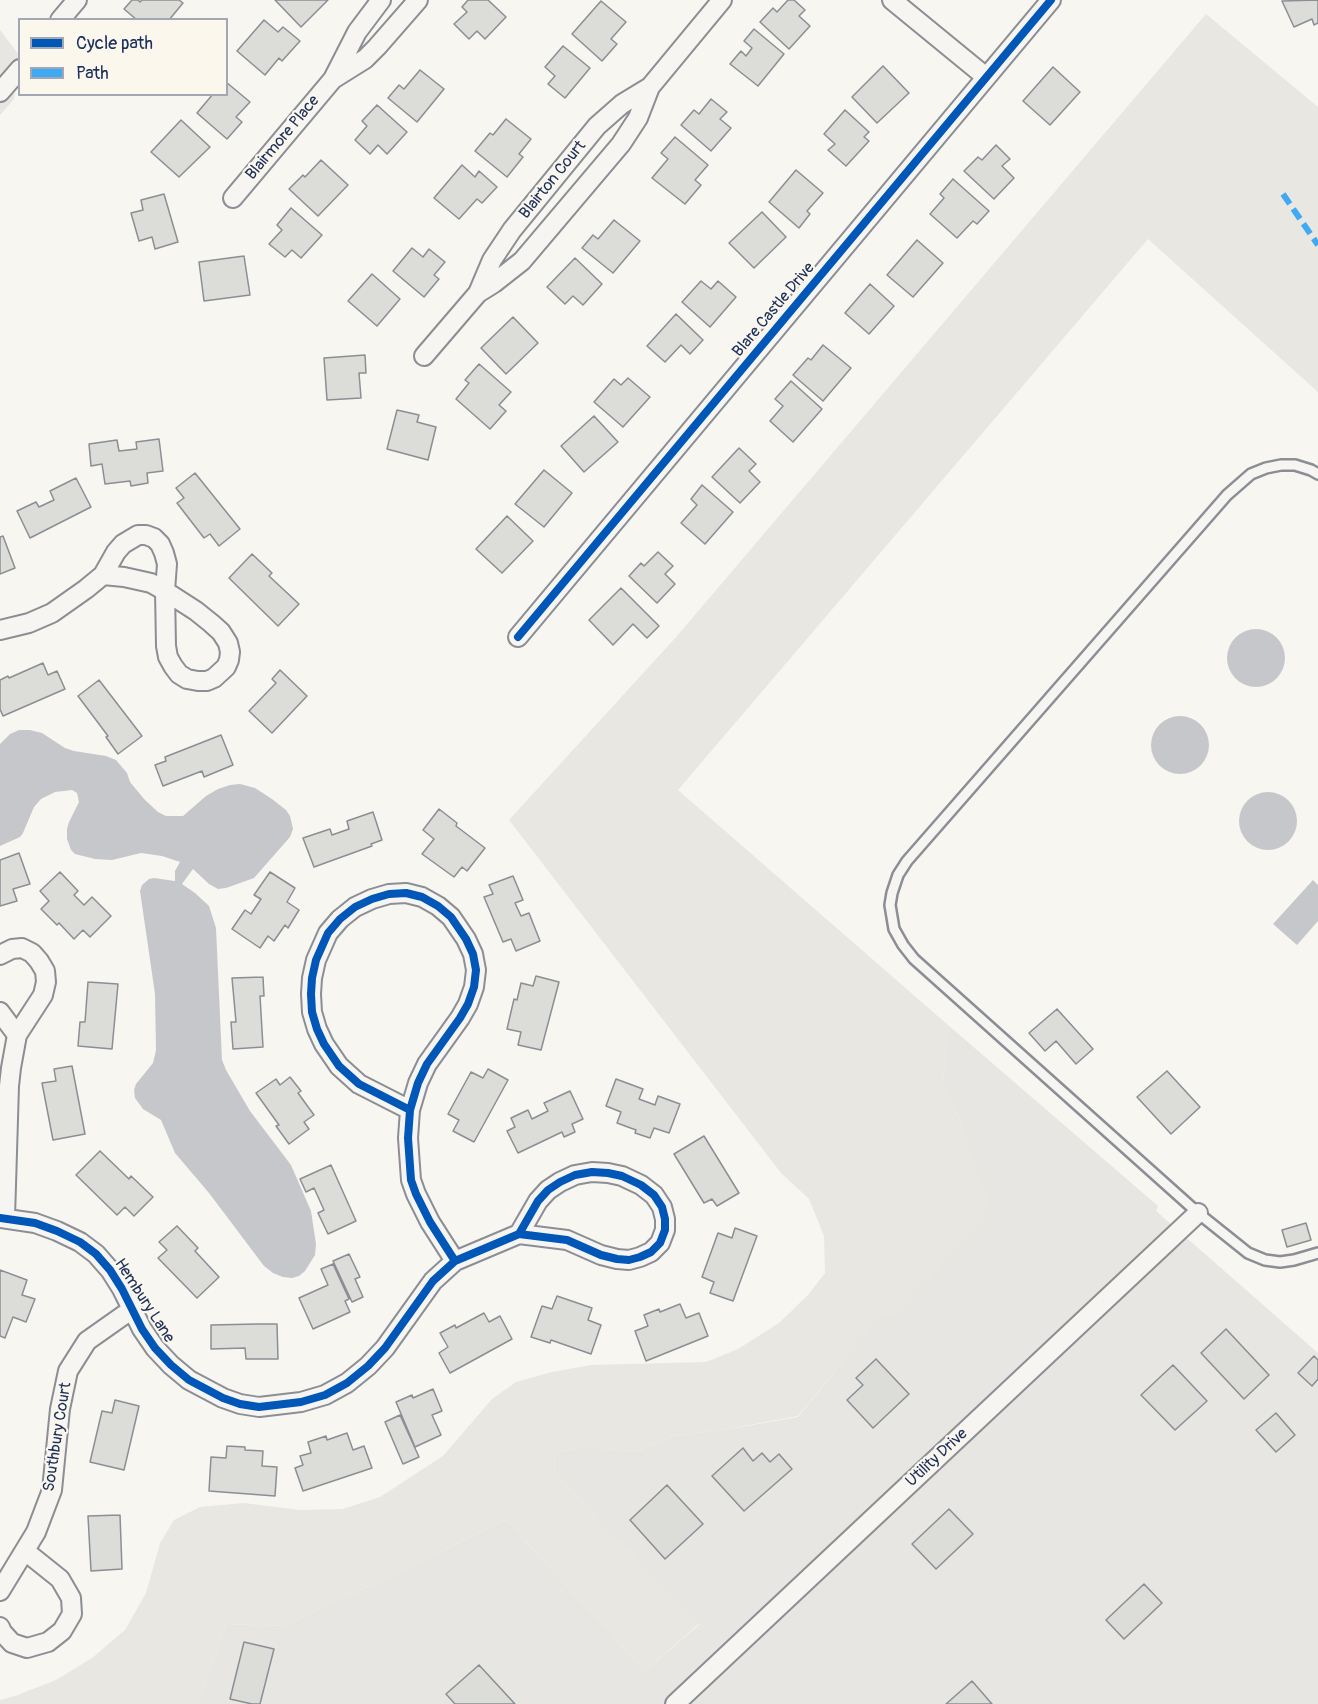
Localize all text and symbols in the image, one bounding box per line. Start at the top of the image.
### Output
legend [18,18,228,96]
text: Cycle path [76,32,153,55]
text: Path [76,62,109,85]
street label: Blairmore Place [242,92,324,184]
street label: Blairton Court [516,137,590,223]
street label: Blare Castle Drive [729,259,819,361]
street label: Hembury Lane [110,1255,178,1347]
street label: Southbury Court [40,1381,76,1493]
street label: Utility Drive [902,1425,972,1491]

